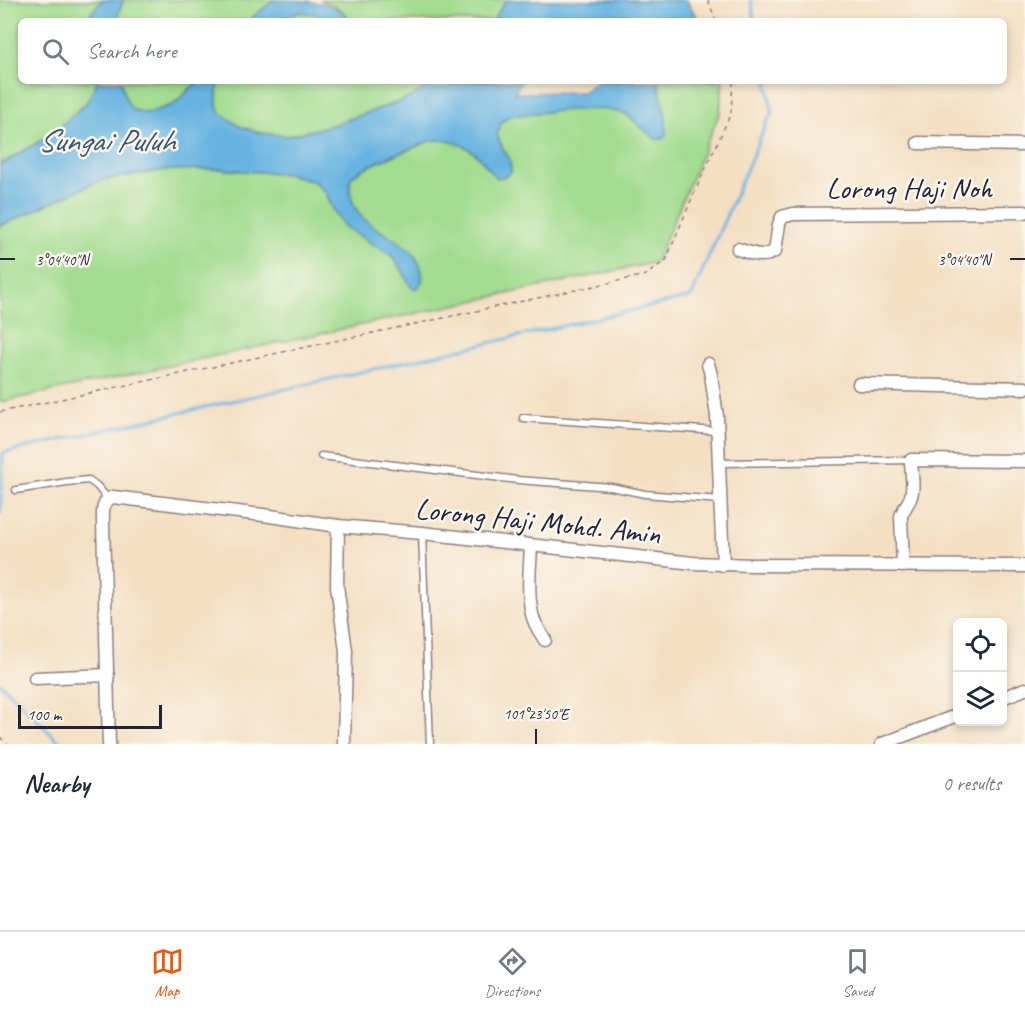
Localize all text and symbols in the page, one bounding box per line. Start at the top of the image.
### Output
search box [18,18,1007,84]
icon: search [39,35,72,68]
text: Search here [87,37,177,65]
water label: Sungai Puluh [38,120,177,161]
street label: Lorong Haji Noh [826,169,993,207]
text: 3°04'40"N [36,251,91,270]
text: 3°04'40"N [938,251,993,270]
street label: Lorong Haji Mohd. Amin [414,489,663,553]
map controls [953,618,1007,726]
button: locate [953,618,1007,672]
button: layers [953,672,1007,726]
scale bar [18,702,162,730]
text: 100 m [27,705,61,725]
text: 101°23'50"E [504,705,570,724]
text: Nearby [24,767,89,800]
text: 0 results [942,771,1001,796]
tab: Map [151,945,184,1001]
tab: Directions [485,945,540,1001]
tab: Saved [841,945,874,1001]

